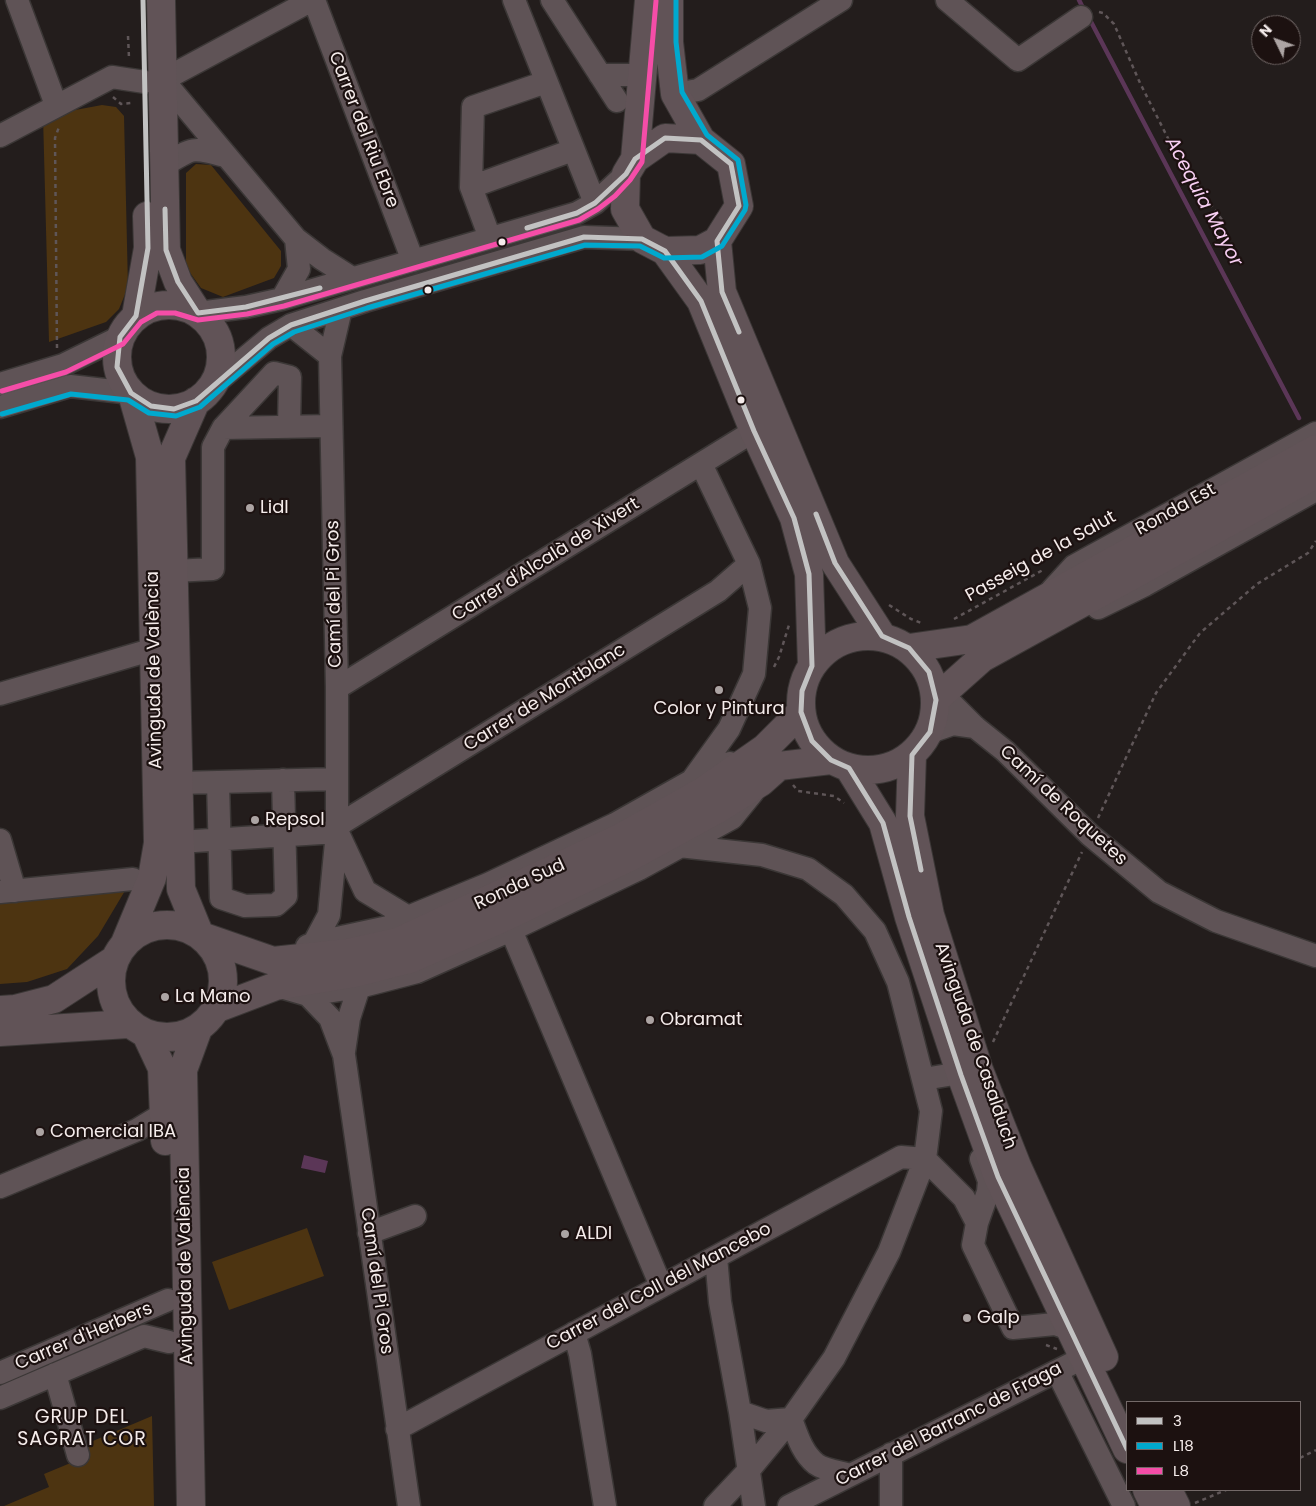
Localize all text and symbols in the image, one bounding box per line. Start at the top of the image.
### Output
north arrow [1251,15,1301,65]
text: N [1255,20,1277,41]
street label: Carrer del Riu Ebre [323,49,403,211]
water label: Acequia Mayor [1159,133,1247,271]
unlabelled marker [497,237,507,247]
unlabelled marker [423,285,433,295]
unlabelled marker [736,395,746,405]
street label: Ronda Est [1132,479,1220,541]
street label: Carrer d'Alcalà de Xivert [448,493,644,627]
place label: Lidl [260,497,289,519]
marker: Lidl [244,502,256,514]
street label: Passeig de la Salut [962,507,1120,607]
street label: Camí del Pi Gros [323,520,347,668]
street label: Avinguda de València [142,571,168,769]
street label: Carrer de Montblanc [460,639,630,757]
marker: Color y Pintura [713,684,725,696]
place label: Color y Pintura [653,698,785,720]
street label: Camí de Roquetes [995,741,1131,871]
place label: Repsol [265,809,325,831]
marker: Repsol [249,814,261,826]
street label: Ronda Sud [471,855,569,915]
street label: Avinguda de Casalduch [929,940,1021,1152]
place label: La Mano [175,986,250,1008]
marker: La Mano [159,991,171,1003]
place label: Obramat [660,1009,742,1031]
marker: Obramat [644,1014,656,1026]
place label: Comercial IBA [50,1121,176,1143]
marker: Comercial IBA [34,1126,46,1138]
street label: Avinguda de València [173,1167,199,1365]
street label: Camí del Pi Gros [355,1206,397,1356]
street label: Carrer del Coll del Mancebo [543,1218,775,1356]
place label: ALDI [575,1223,612,1245]
marker: ALDI [559,1228,571,1240]
street label: Carrer d'Herbers [12,1298,156,1376]
place label: Galp [977,1307,1020,1329]
marker: Galp [961,1312,973,1324]
street label: Carrer del Barranc de Fraga [832,1358,1066,1492]
legend [1126,1401,1301,1491]
district label: GRUP DEL SAGRAT COR [16,1407,148,1451]
text: 3 [1173,1410,1182,1431]
text: L18 [1173,1435,1194,1456]
text: L8 [1173,1460,1189,1481]

